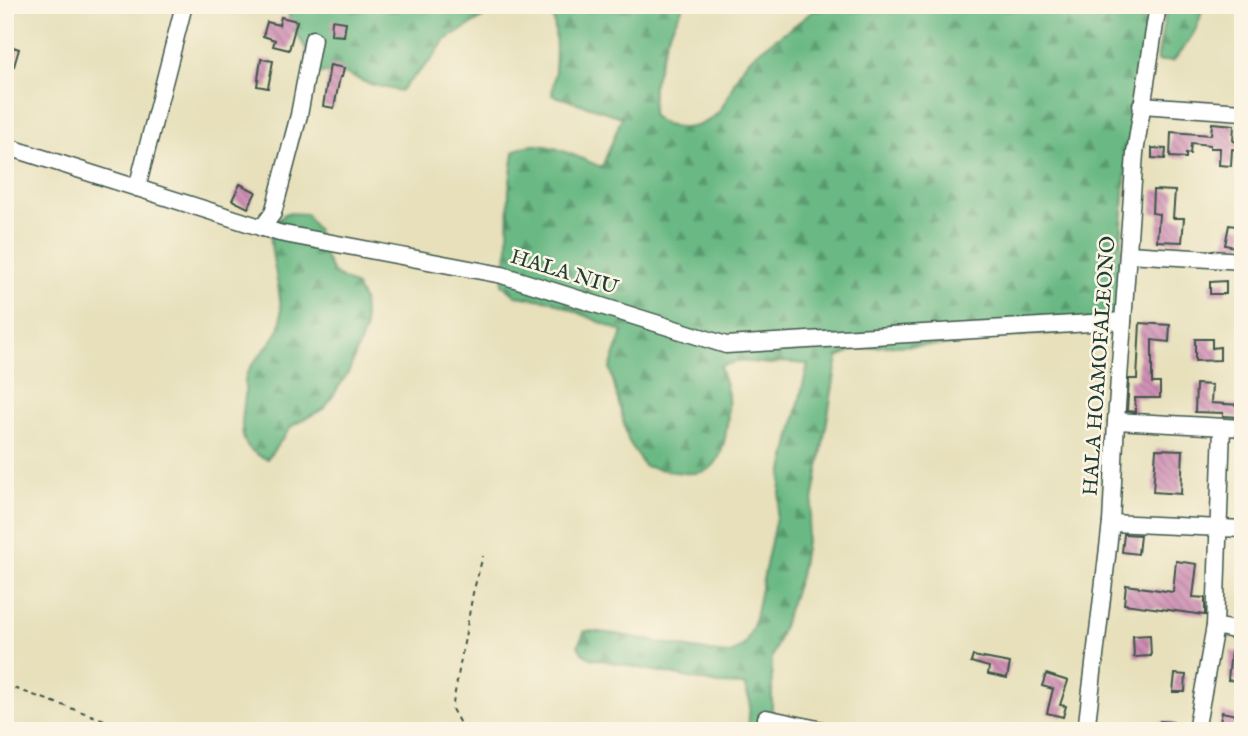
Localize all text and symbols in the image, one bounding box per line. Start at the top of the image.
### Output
street label: HALA HOAMOFALEONO [1077,235,1123,497]
street label: HALA NIU [507,244,621,302]

